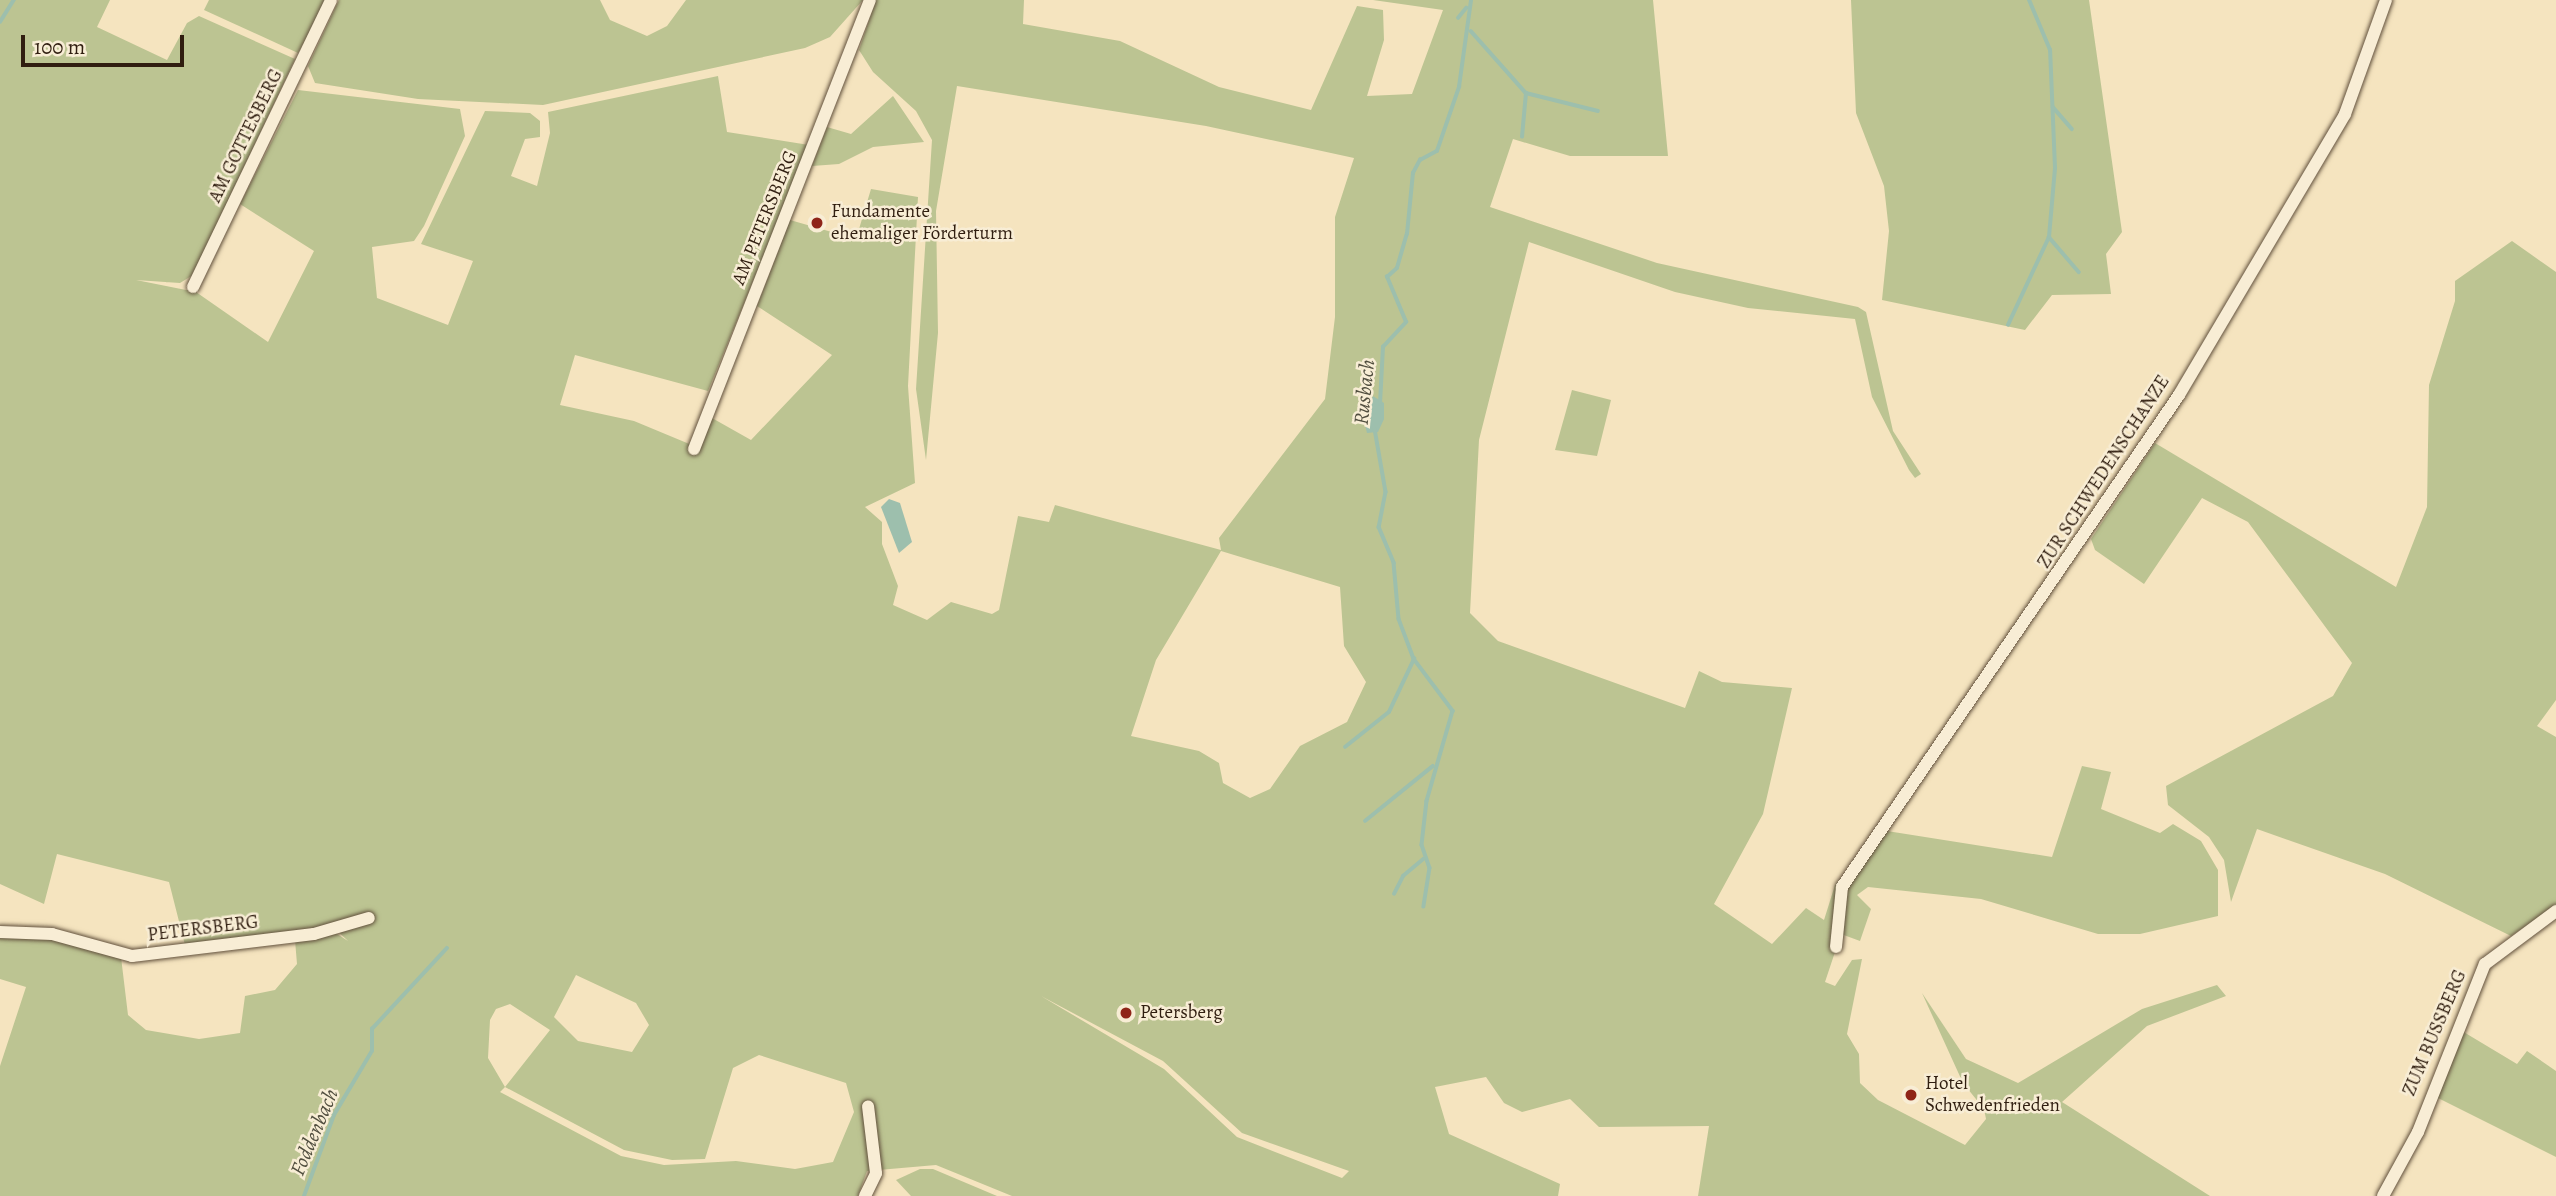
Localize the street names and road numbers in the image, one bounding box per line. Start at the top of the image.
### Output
street label: AM GOTTESBERG [204,66,288,206]
street label: AM PETERSBERG [728,148,802,288]
street label: ZUR SCHWEDENSCHANZE [2033,371,2175,573]
street label: PETERSBERG [146,911,260,947]
street label: ZUM BUSSBERG [2398,967,2472,1099]

